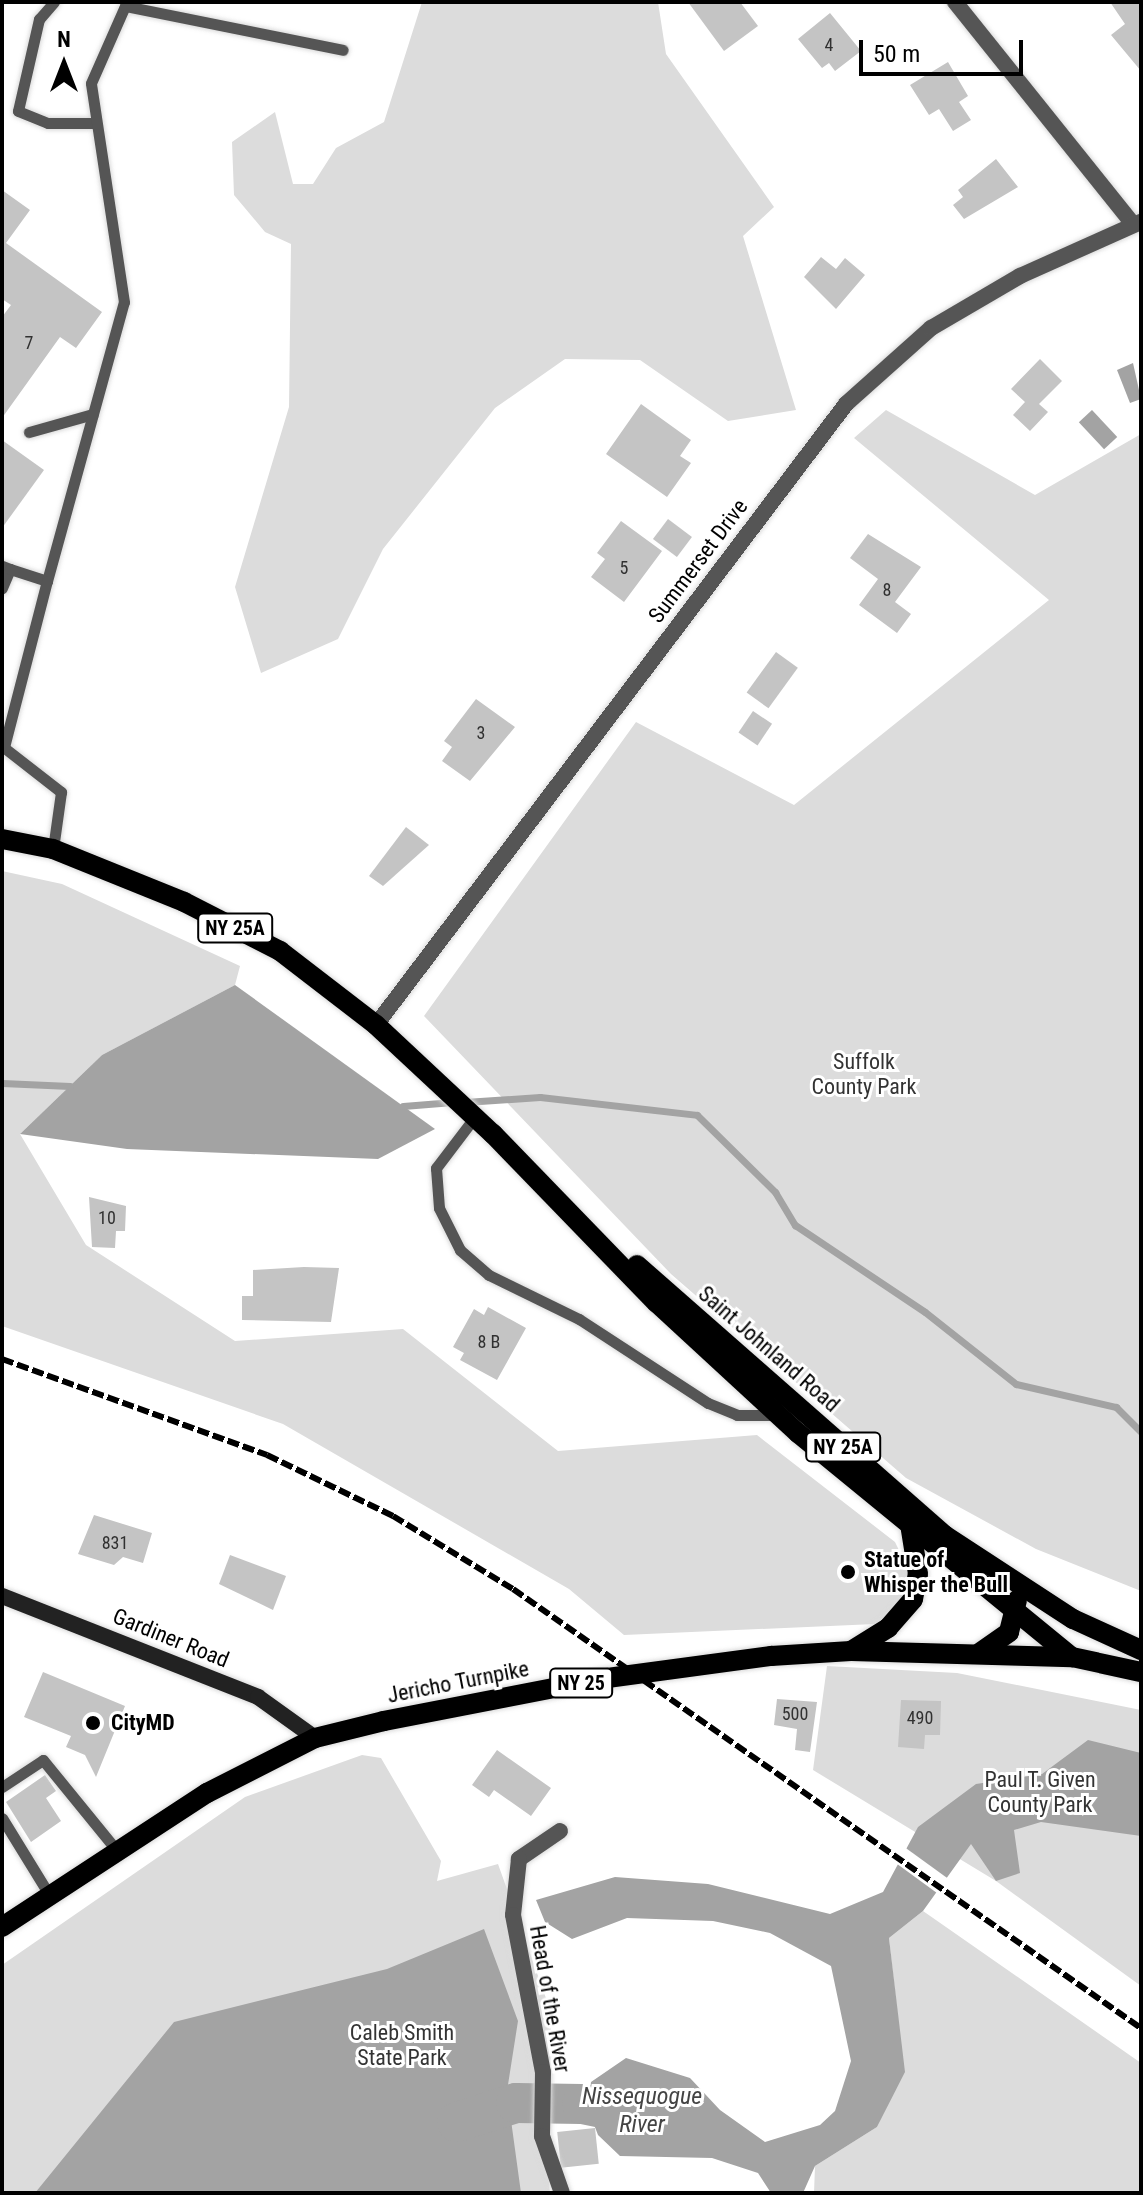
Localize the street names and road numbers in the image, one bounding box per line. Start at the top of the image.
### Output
street label: Summerset Drive [643,494,753,628]
road number: NY 25A [197,912,273,944]
street label: Saint Johnland Road [693,1280,845,1418]
road number: NY 25A [805,1431,881,1463]
street label: Gardiner Road [109,1603,233,1673]
street label: Jericho Turnpike [385,1655,531,1709]
road number: NY 25 [549,1667,613,1699]
street label: Head of the River [524,1923,576,2075]

